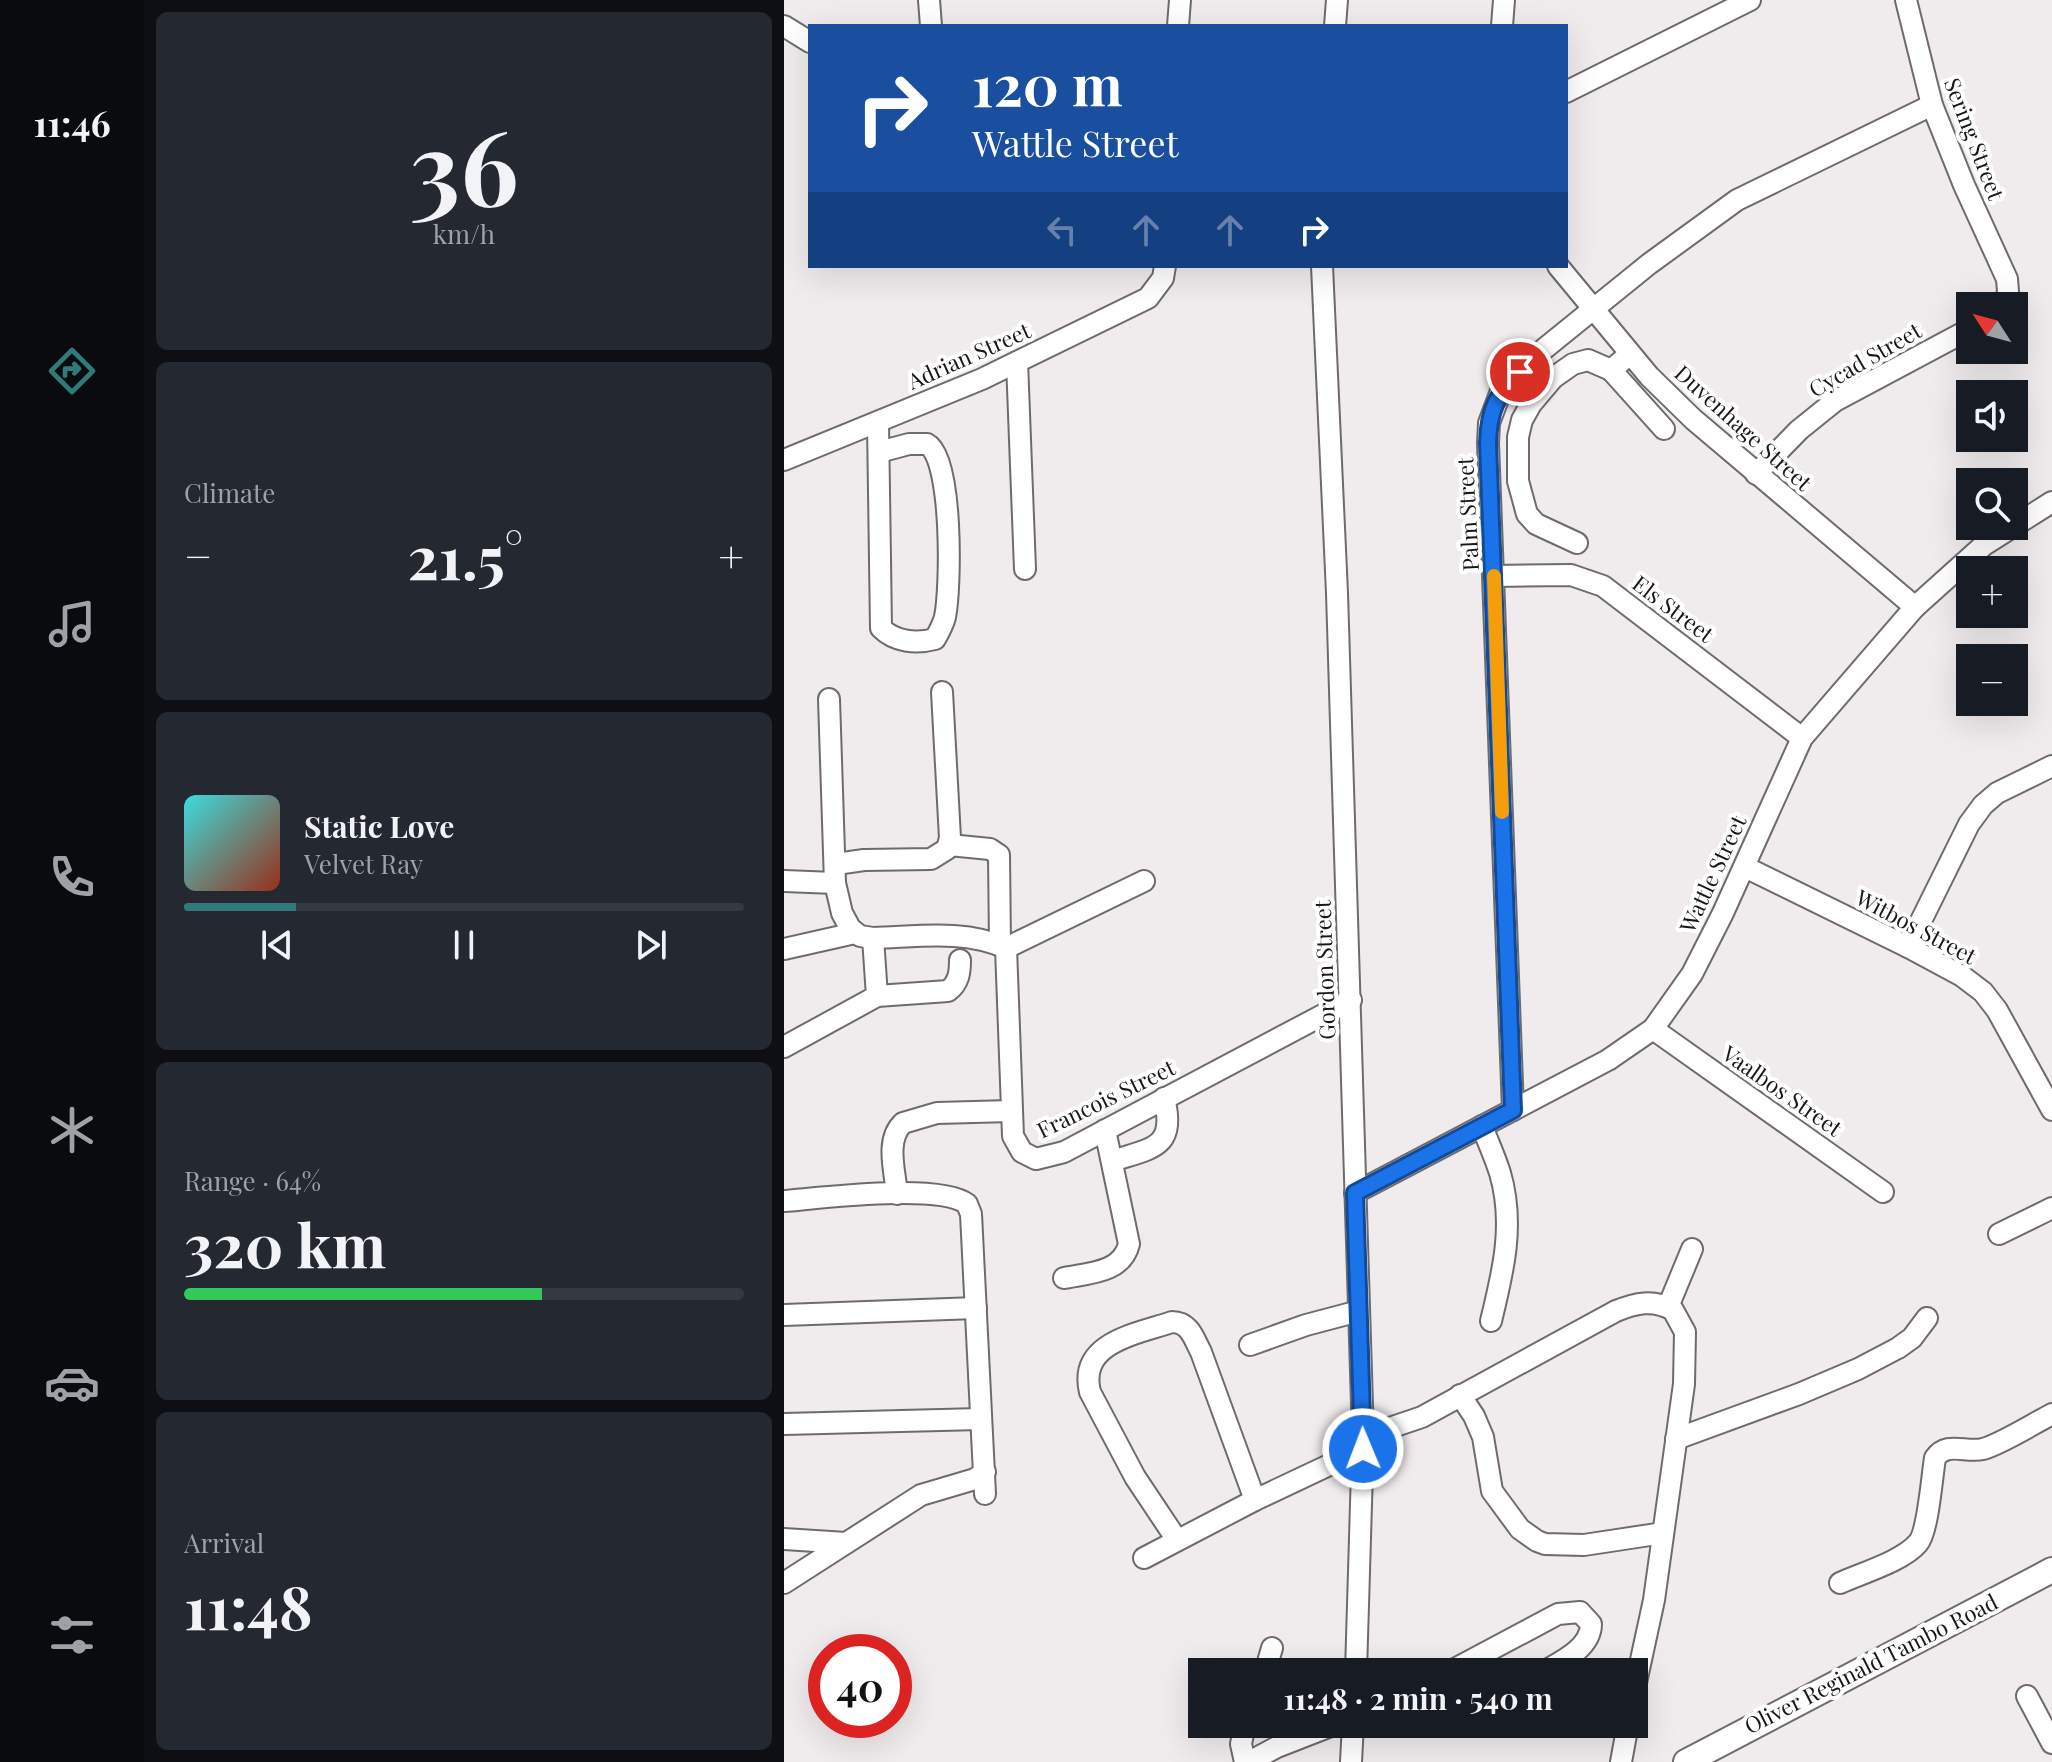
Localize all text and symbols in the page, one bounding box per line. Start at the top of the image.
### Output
text: 120 m [972,46,1123,121]
icon: right [840,56,944,160]
street label: Sering Street [1938,73,2012,205]
text: 36 [409,94,519,233]
text: 11:46 [33,98,111,146]
text: Wattle Street [972,118,1179,166]
icon: left [1040,208,1084,252]
icon: ahead [1124,208,1168,252]
icon: ahead [1208,208,1252,252]
icon: right [1292,208,1336,252]
text: km/h [433,216,495,251]
north arrow [1956,292,2028,364]
map controls [1956,292,2028,716]
street label: Adrian Street [901,314,1036,396]
street label: Cycad Street [1803,314,1927,403]
pin [1486,338,1554,406]
icon: directions [44,343,100,399]
icon: arrive [1498,350,1542,394]
street label: Duvenhage Street [1669,358,1819,498]
button: sound [1956,380,2028,452]
street label: Palm Street [1449,455,1485,572]
button: search [1956,468,2028,540]
text: Climate [184,475,275,510]
text: 21.5° [407,515,523,595]
text: − [184,525,212,584]
text: + [718,525,744,584]
button: + [1956,556,2028,628]
street label: Els Street [1627,568,1721,649]
icon: music [44,596,100,652]
button: − [1956,644,2028,716]
text: Static Love [304,806,454,846]
street label: Wattle Street [1671,809,1753,938]
text: Velvet Ray [304,846,423,881]
icon: phone [44,849,100,905]
street label: Witbos Street [1850,881,1983,971]
street label: Gordon Street [1307,899,1341,1040]
icon: previous [255,923,299,967]
icon: pause [442,923,486,967]
icon: next [629,923,673,967]
street label: Vaalbos Street [1716,1037,1849,1143]
street label: Francois Street [1032,1051,1181,1144]
icon: climate [44,1102,100,1158]
text: Range · 64% [184,1163,321,1198]
text: 320 km [184,1203,386,1283]
icon: car [44,1355,100,1411]
position arrow [1321,1407,1405,1491]
text: Arrival [184,1525,264,1560]
text: 11:48 [184,1565,313,1645]
street label: Oliver Reginald Tambo Road [1739,1586,2003,1740]
icon: filters [44,1607,100,1663]
speed limit sign: 40 [808,1634,912,1738]
text: 11:48 · 2 min · 540 m [1283,1678,1553,1718]

